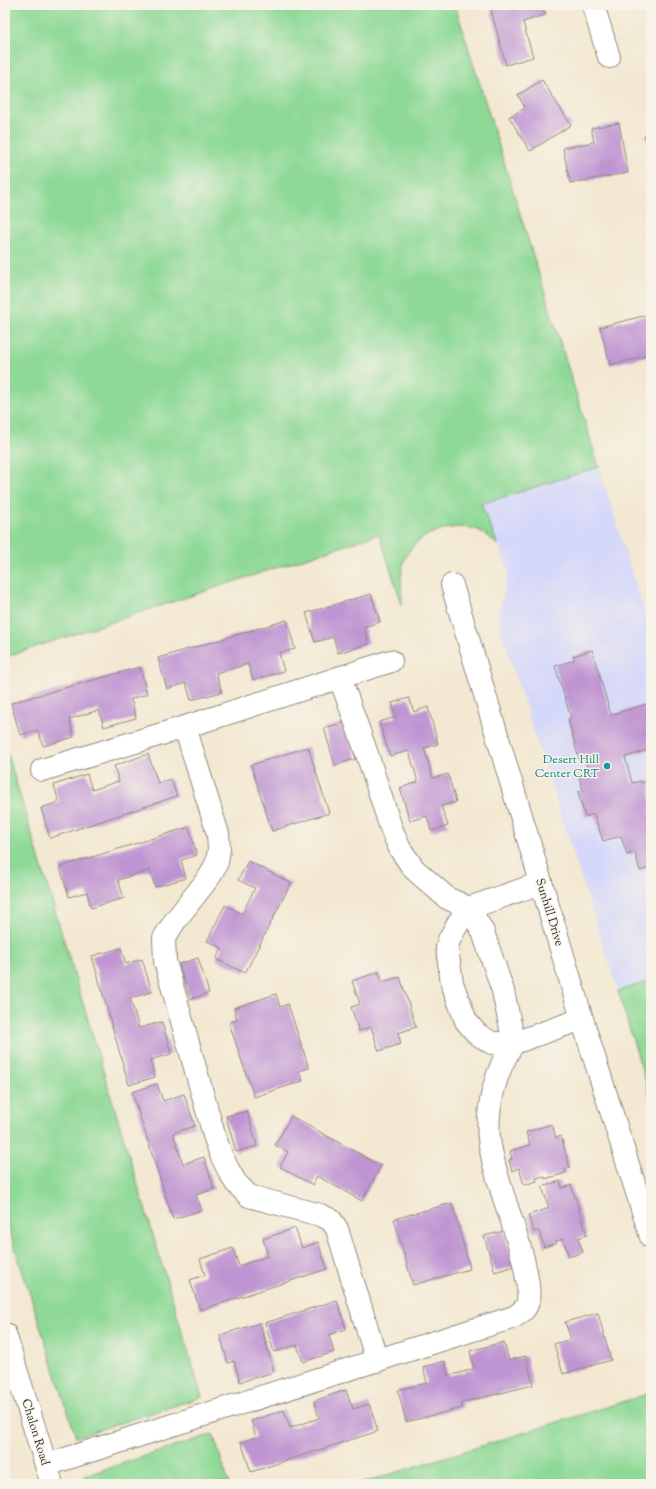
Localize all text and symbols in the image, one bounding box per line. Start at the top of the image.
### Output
place label: Desert Hill Center CRT [535,751,600,783]
marker: Desert Hill Center CRT [602,761,612,771]
street label: Sunhill Drive [530,876,568,949]
street label: Chalon Road [16,1397,54,1468]

